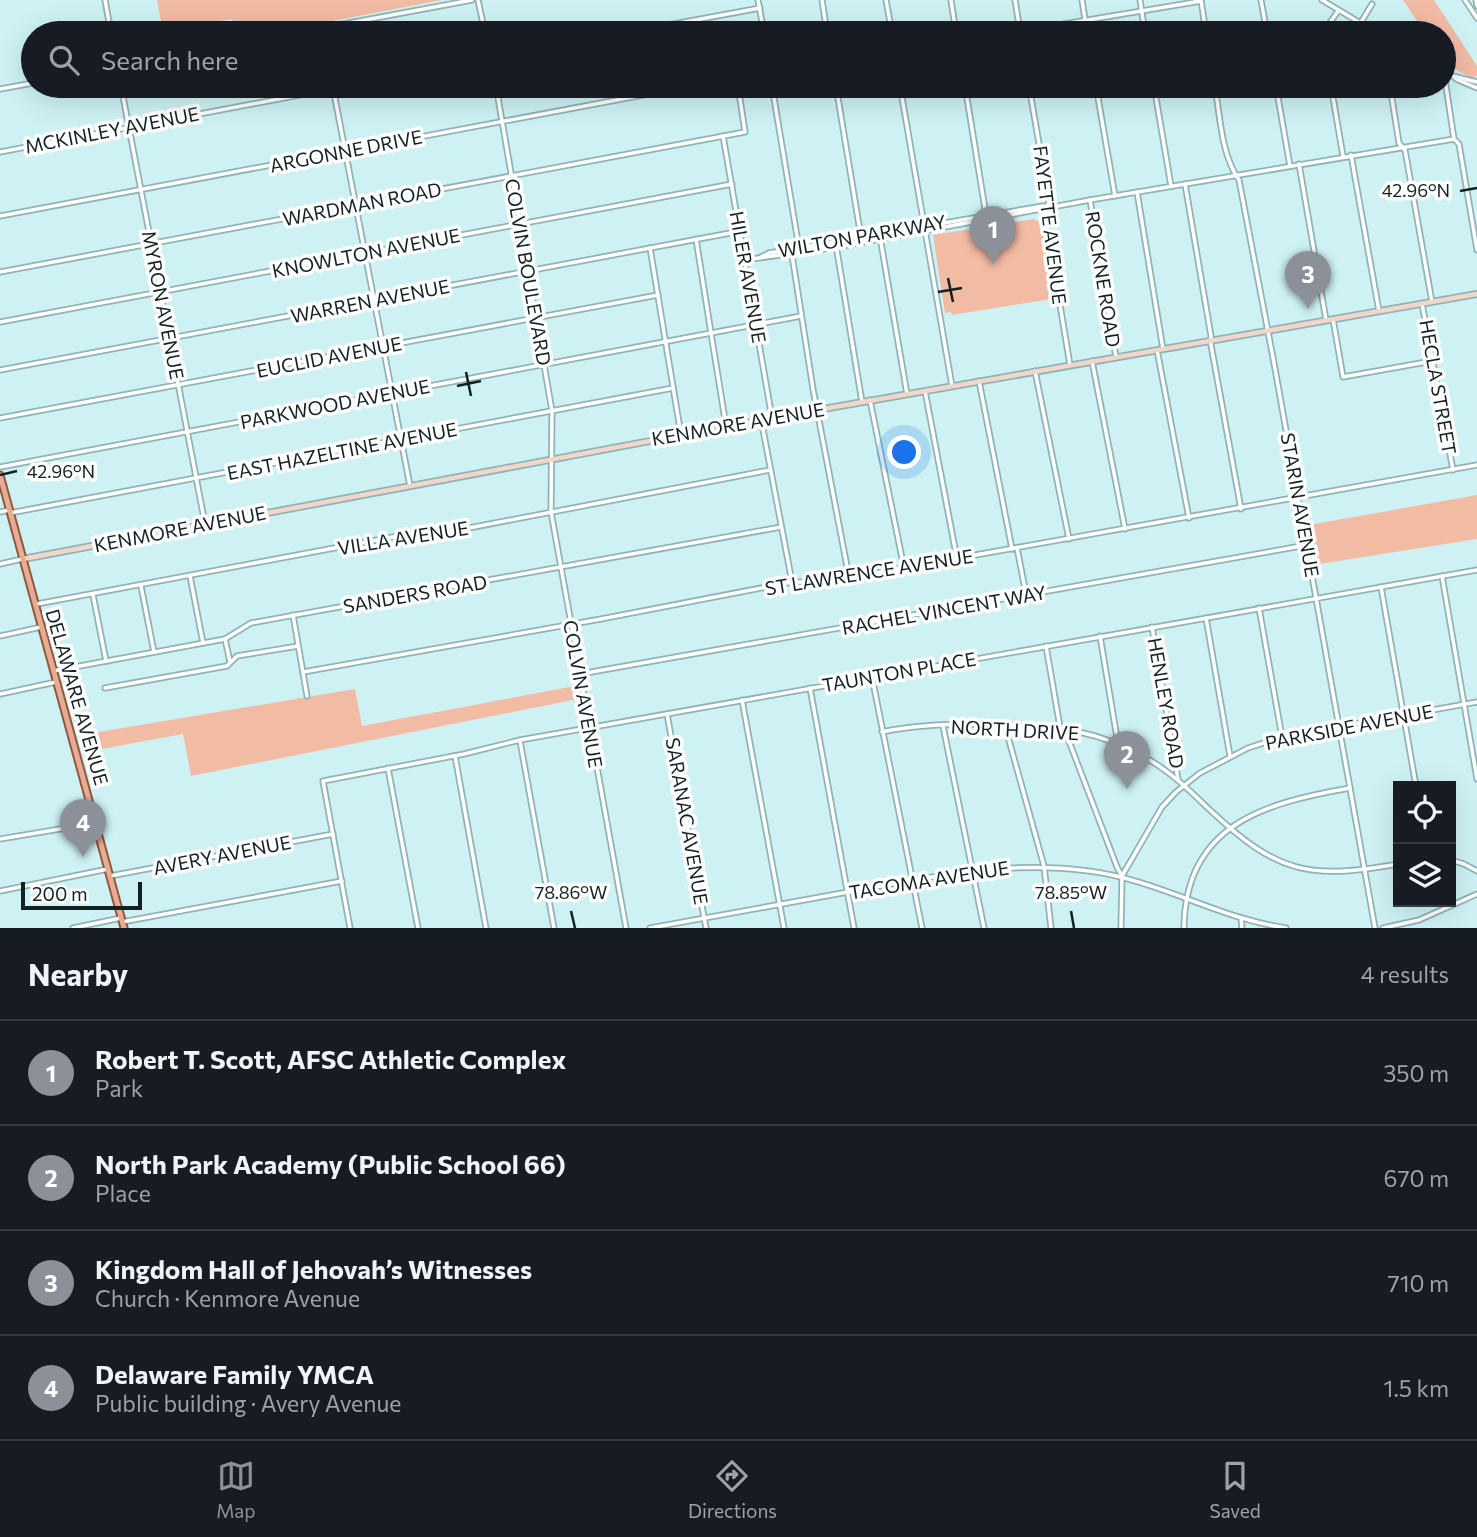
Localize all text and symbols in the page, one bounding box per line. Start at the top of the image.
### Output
search box [21,21,1456,98]
icon: search [45,41,83,79]
text: Search here [101,44,239,75]
street label: MCKINLEY AVENUE [23,101,201,158]
street label: ARGONNE DRIVE [268,124,424,177]
street label: FAYETTE AVENUE [1029,144,1072,306]
street label: WARDMAN ROAD [281,177,443,230]
street label: COLVIN BOULEVARD [501,177,556,367]
text: 42.96°N [1382,179,1450,201]
pin: 1 [970,206,1016,264]
street label: HILER AVENUE [726,209,771,345]
street label: WILTON PARKWAY [776,209,948,262]
street label: ROCKNE ROAD [1081,209,1126,349]
street label: KNOWLTON AVENUE [270,223,462,282]
street label: MYRON AVENUE [138,229,189,381]
pin: 3 [1285,251,1331,309]
street label: WARREN AVENUE [289,274,451,327]
street label: HECLA STREET [1415,318,1462,456]
street label: EUCLID AVENUE [254,331,404,382]
street label: PARKWOOD AVENUE [238,374,432,433]
street label: KENMORE AVENUE [650,397,826,450]
street label: EAST HAZELTINE AVENUE [225,417,459,484]
street label: STARIN AVENUE [1276,431,1325,579]
your location [887,435,921,469]
text: 42.96°N [27,460,95,482]
street label: KENMORE AVENUE [92,501,268,556]
street label: VILLA AVENUE [336,516,470,559]
street label: ST LAWRENCE AVENUE [763,544,975,599]
street label: SANDERS ROAD [341,570,489,617]
street label: RACHEL VINCENT WAY [840,580,1048,639]
street label: DELAWARE AVENUE [41,606,114,788]
street label: COLVIN AVENUE [559,618,608,770]
street label: HENLEY ROAD [1144,636,1189,770]
street label: TAUNTON PLACE [820,647,978,696]
street label: PARKSIDE AVENUE [1263,699,1435,754]
street label: NORTH DRIVE [950,715,1080,744]
pin: 2 [1104,731,1150,789]
street label: SARANAC AVENUE [661,736,714,906]
map controls [1393,781,1456,907]
button: locate [1393,781,1456,844]
pin: 4 [60,799,106,857]
street label: AVERY AVENUE [151,830,293,879]
button: layers [1393,844,1456,907]
street label: TACOMA AVENUE [847,855,1011,904]
scale bar [21,879,142,911]
text: 78.86°W [535,881,607,903]
text: 78.85°W [1035,881,1107,903]
text: 200 m [32,882,88,905]
text: Nearby [28,955,128,992]
text: 4 results [1361,960,1449,988]
text: Robert T. Scott, AFSC Athletic Complex [95,1043,566,1074]
text: 1 [46,1059,56,1087]
text: 350 m [1383,1059,1449,1087]
text: Park [95,1074,143,1102]
text: North Park Academy (Public School 66) [95,1148,566,1179]
text: 2 [44,1164,58,1192]
text: 670 m [1384,1164,1449,1192]
text: Place [95,1179,151,1207]
text: Kingdom Hall of Jehovah’s Witnesses [95,1253,532,1284]
text: 3 [44,1269,58,1297]
text: 710 m [1388,1269,1449,1297]
text: Church · Kenmore Avenue [95,1284,360,1312]
text: Delaware Family YMCA [95,1358,374,1389]
text: 4 [44,1374,58,1402]
text: 1.5 km [1384,1374,1449,1402]
text: Public building · Avery Avenue [95,1389,401,1417]
tab: Map [216,1457,255,1522]
tab: Directions [688,1457,777,1522]
tab: Saved [1209,1457,1261,1522]

